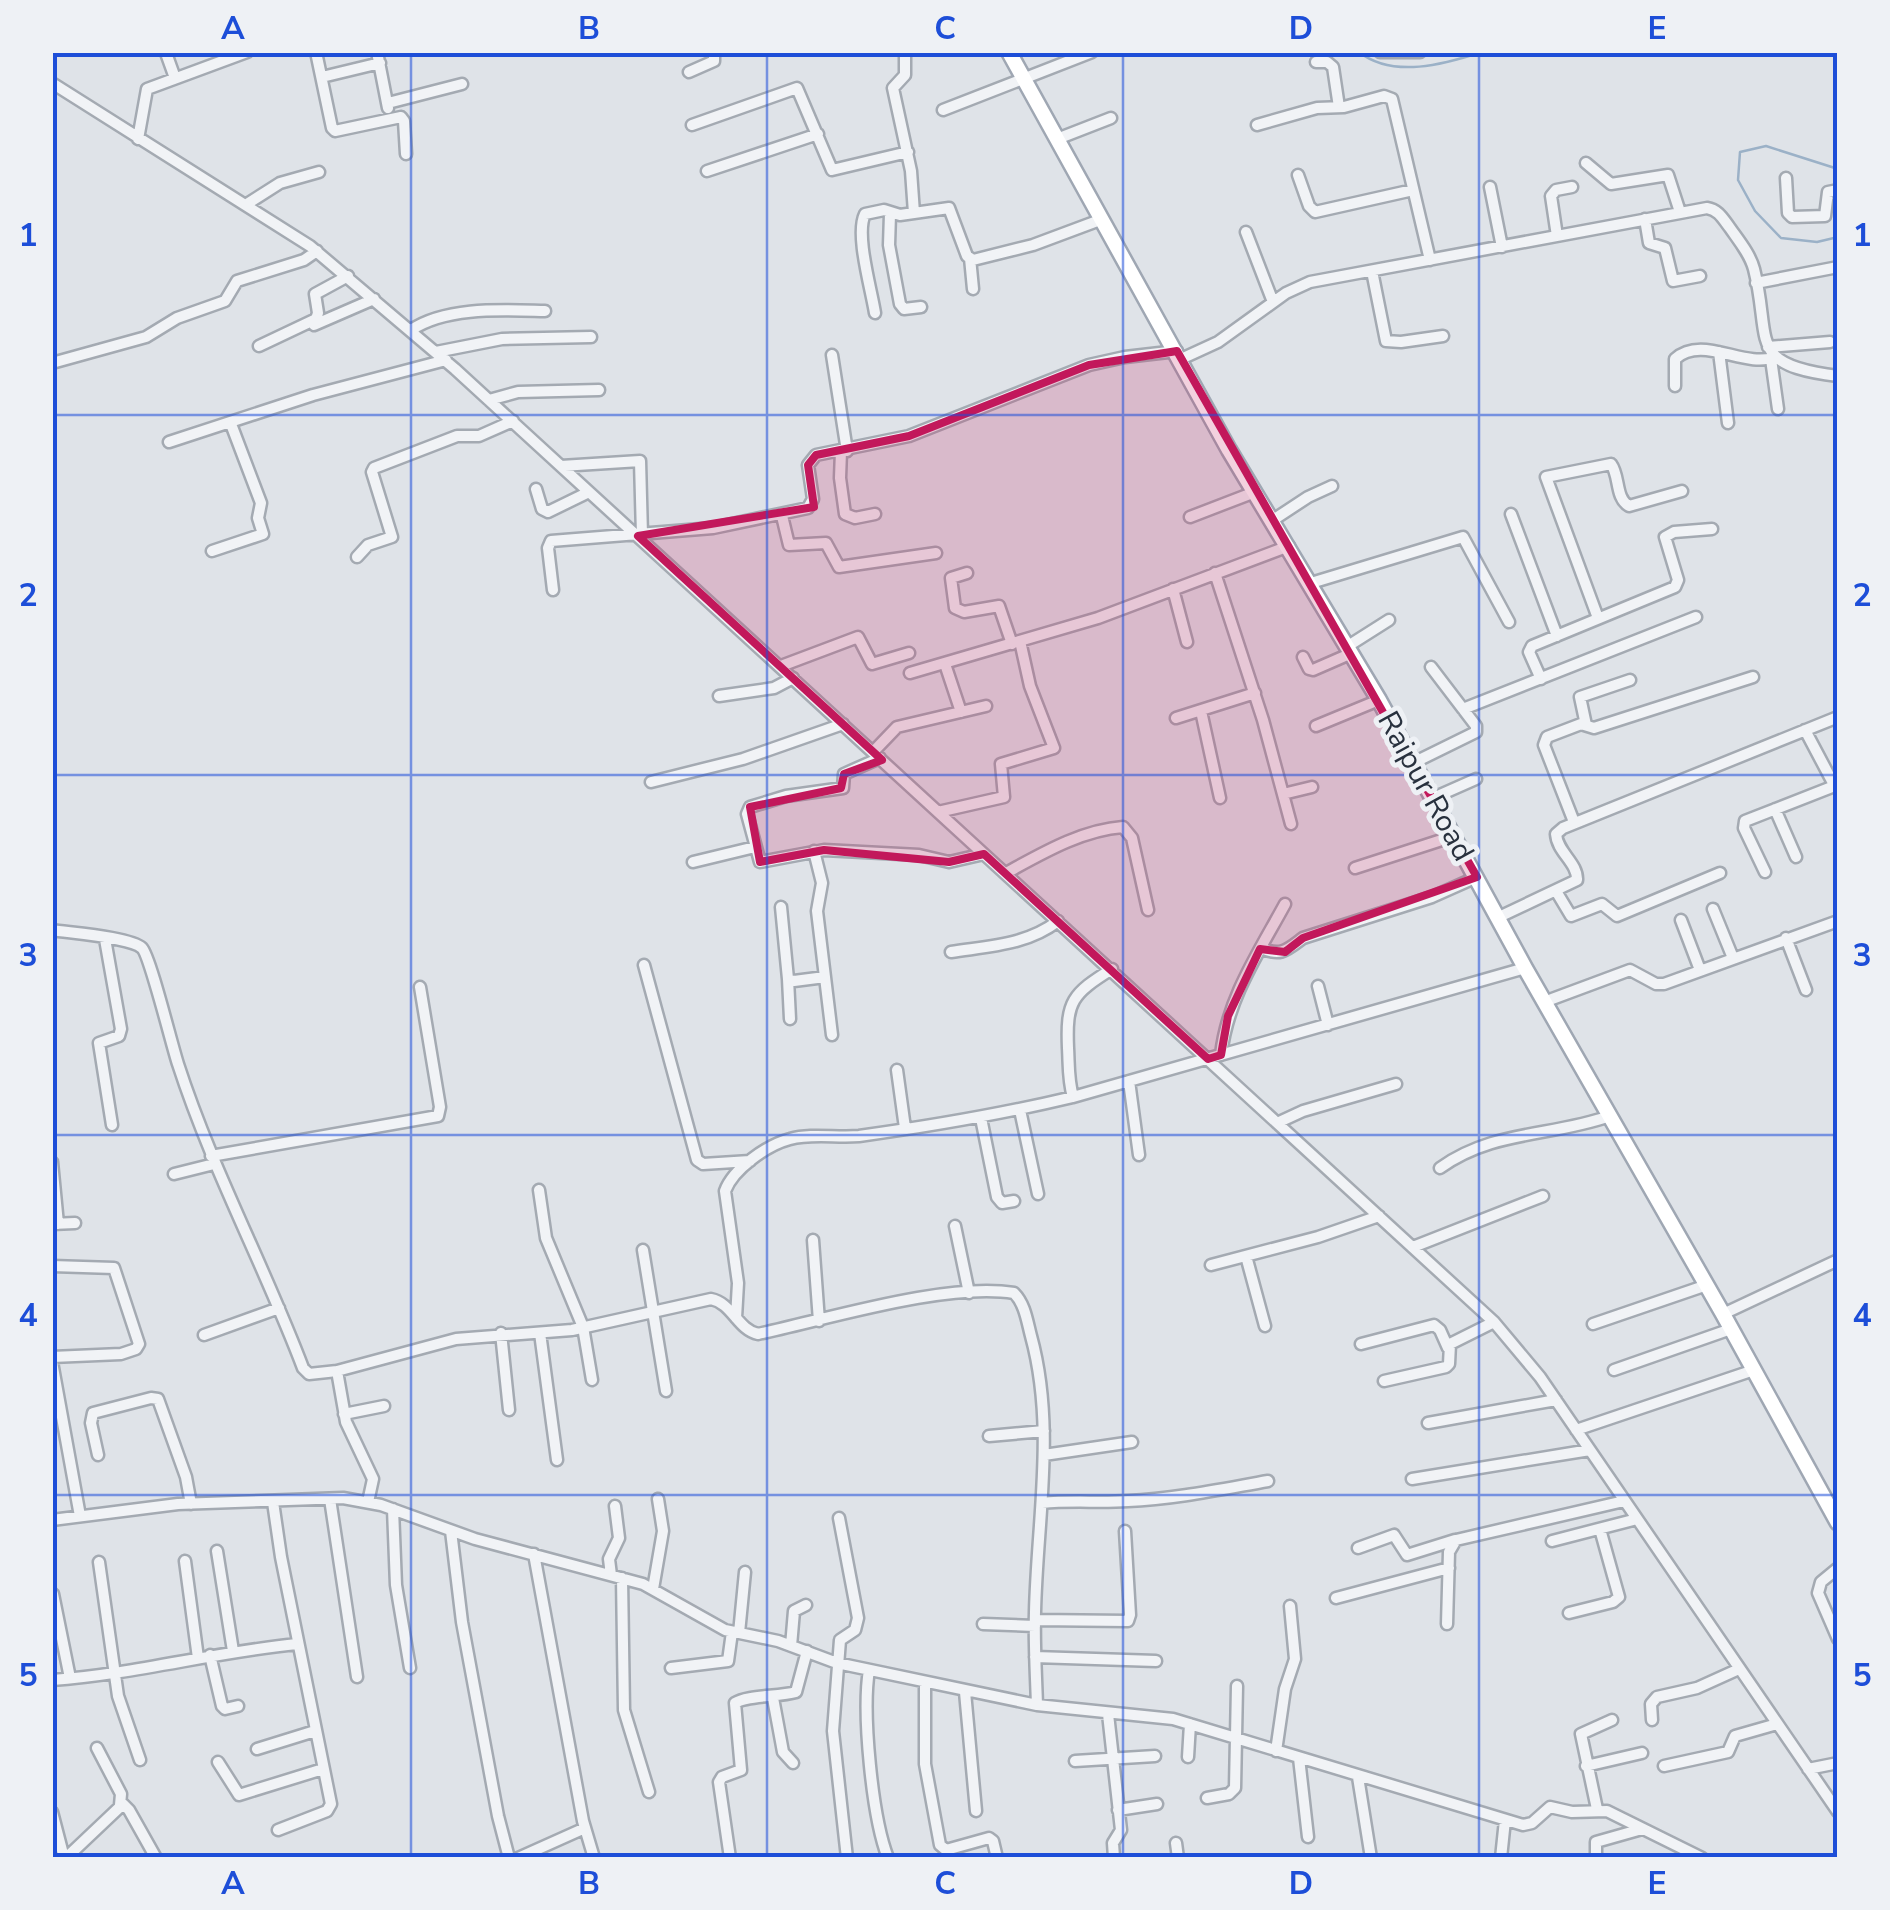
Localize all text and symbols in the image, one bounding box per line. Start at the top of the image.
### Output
text: A [221,7,245,50]
text: B [578,7,600,50]
text: C [934,7,956,50]
text: D [1289,7,1313,50]
text: E [1647,7,1667,50]
text: 1 [18,214,38,257]
text: 1 [1852,214,1872,257]
text: 2 [18,574,38,617]
text: 2 [1852,574,1872,617]
street label: Raipur Road [1368,704,1484,869]
text: 3 [18,934,38,977]
text: 3 [1852,934,1872,977]
text: 4 [18,1294,38,1337]
text: 4 [1852,1294,1872,1337]
text: 5 [18,1654,38,1697]
text: 5 [1852,1654,1872,1697]
text: A [221,1862,245,1905]
text: B [578,1862,600,1905]
text: C [934,1862,956,1905]
text: D [1289,1862,1313,1905]
text: E [1647,1862,1667,1905]

